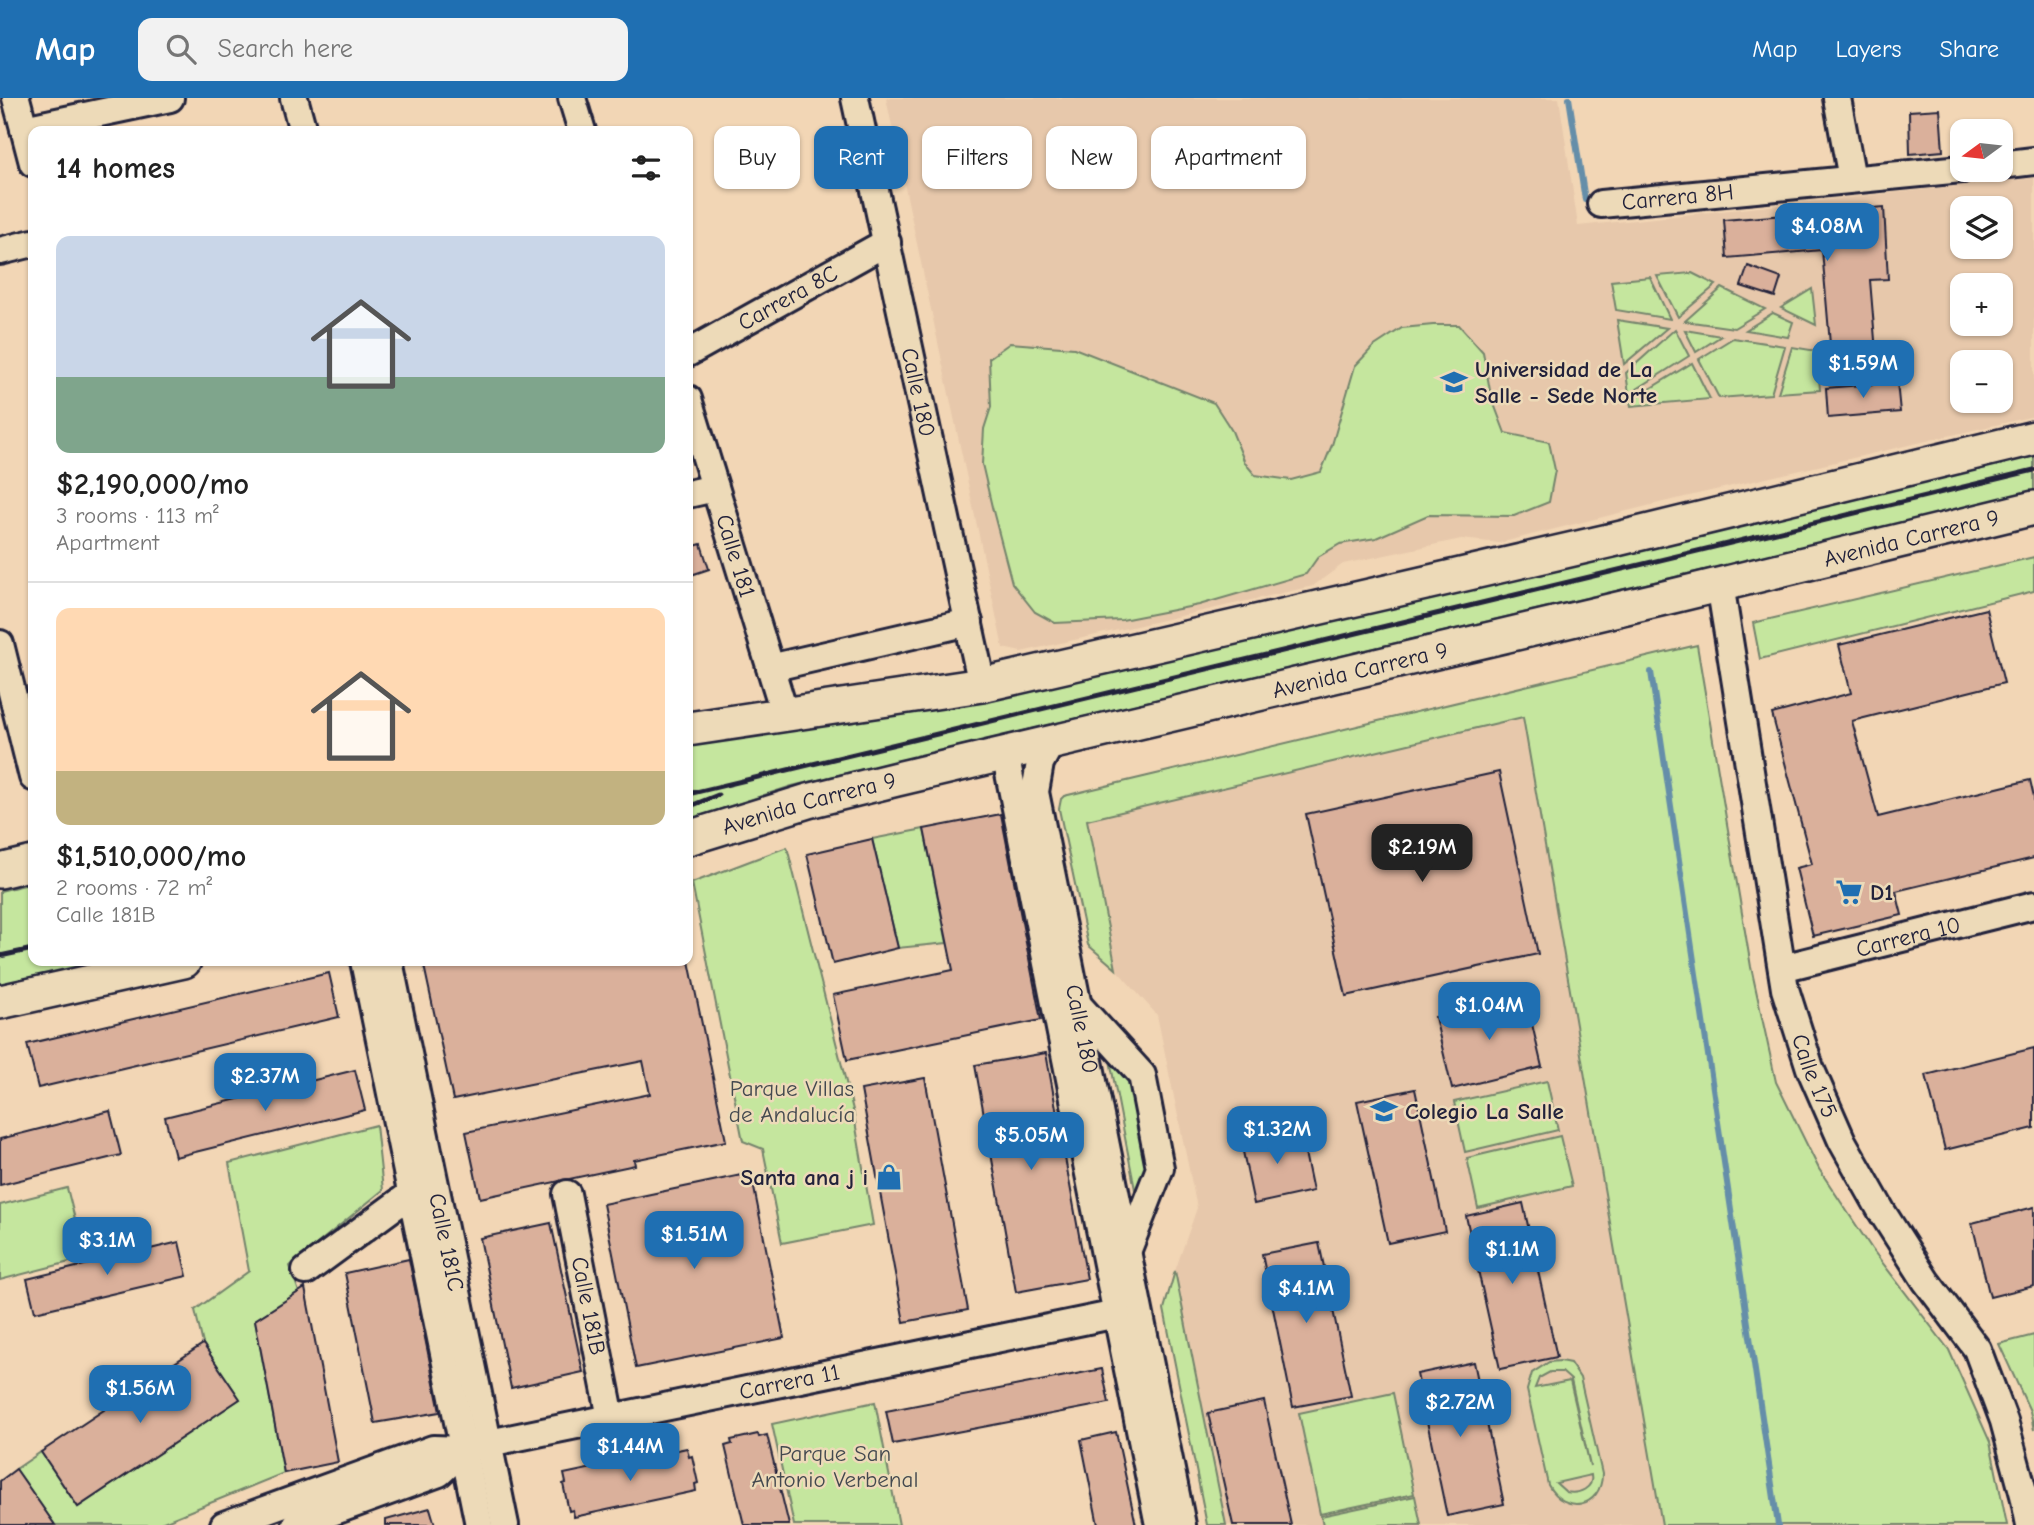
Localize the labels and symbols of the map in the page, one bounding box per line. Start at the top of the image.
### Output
north arrow [1950,119,2012,182]
street label: Carrera 8H [1621,178,1735,216]
pin: $4.08M [1770,204,1884,263]
street label: Carrera 8C [733,259,842,336]
pin: $1.59M [1806,341,1920,400]
street label: Calle 180 [895,345,941,439]
place label: Universidad de La Salle - Sede Norte [1475,356,1657,409]
school or university icon: Universidad de La Salle - Sede Norte [1439,367,1469,397]
street label: Avenida Carrera 9 [1821,504,2002,573]
street label: Calle 181 [710,511,761,601]
street label: Avenida Carrera 9 [1270,637,1451,704]
street label: Avenida Carrera 9 [719,767,899,841]
pin: $2.19M [1365,824,1479,884]
supermarket icon: D1 [1834,877,1864,907]
place label: D1 [1870,879,1893,906]
street label: Carrera 10 [1853,911,1963,963]
street label: Calle 180 [1060,982,1104,1076]
pin: $1.04M [1432,982,1546,1042]
street label: Calle 175 [1786,1031,1843,1122]
pin: $2.37M [208,1054,322,1113]
park label: Parque Villas de Andalucía [729,1075,855,1128]
school or university icon: Colegio La Salle [1369,1096,1399,1126]
place label: Colegio La Salle [1405,1098,1564,1125]
pin: $1.32M [1220,1107,1334,1166]
pin: $5.05M [974,1112,1088,1172]
shop icon: Santa ana j i [874,1162,904,1192]
place label: Santa ana j i [741,1164,868,1191]
street label: Calle 181C [423,1191,470,1294]
pin: $1.51M [637,1212,751,1271]
pin: $3.1M [58,1218,156,1277]
pin: $1.1M [1463,1226,1561,1286]
street label: Calle 181B [566,1254,611,1357]
pin: $4.1M [1257,1266,1355,1325]
street label: Carrera 11 [737,1358,842,1405]
pin: $1.56M [83,1366,197,1425]
pin: $2.72M [1403,1380,1517,1439]
pin: $1.44M [573,1424,687,1483]
park label: Parque San Antonio Verbenal [751,1440,919,1493]

